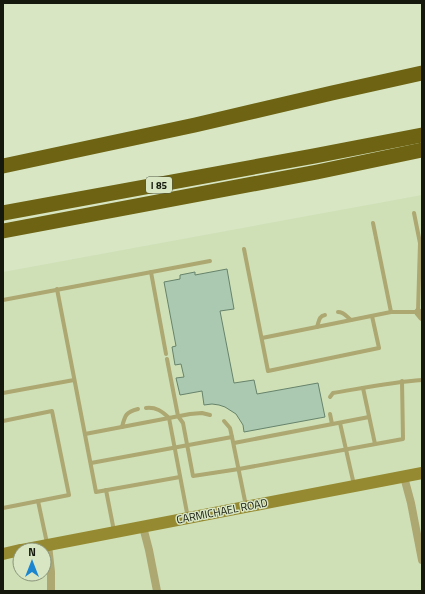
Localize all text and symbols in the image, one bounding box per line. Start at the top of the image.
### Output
road number: I 85 [146,177,172,193]
street label: CARMICHAEL ROAD [175,494,269,528]
north arrow [12,542,52,582]
text: N [28,544,36,560]

